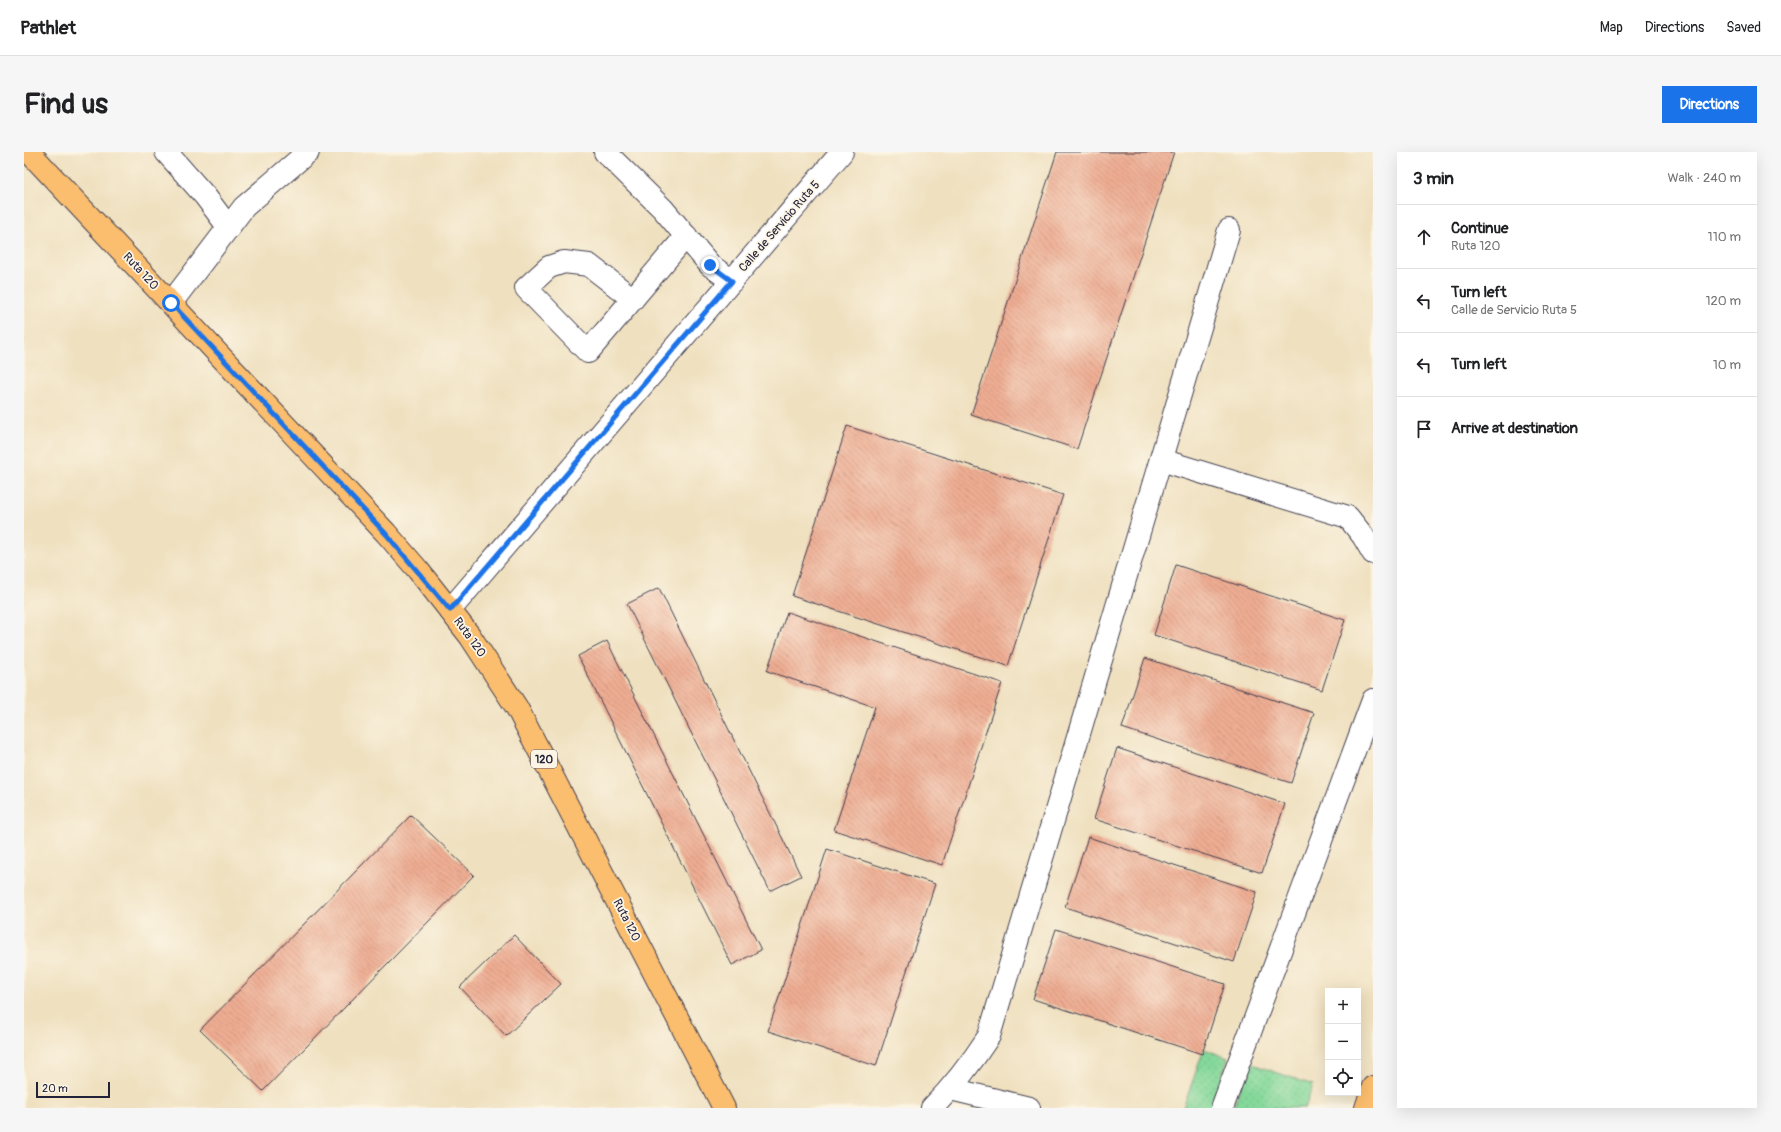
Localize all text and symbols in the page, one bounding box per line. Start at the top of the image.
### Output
text: Pathlet [20,16,76,40]
text: Map [1600,19,1623,36]
text: Directions [1645,19,1704,36]
text: Saved [1726,19,1761,36]
button: Directions [1662,86,1757,123]
text: Find us [24,87,108,122]
text: 3 min [1413,168,1454,189]
text: Walk · 240 m [1667,170,1741,186]
street label: Calle de Servicio Ruta 5 [736,178,823,275]
text: Continue [1451,219,1509,238]
icon: ahead [1413,226,1435,248]
text: 110 m [1708,229,1741,245]
text: Ruta 120 [1451,238,1500,254]
street label: Ruta 120 [120,250,162,293]
route end [701,256,719,274]
text: Turn left [1451,283,1507,302]
icon: left [1413,290,1435,312]
text: 120 m [1705,293,1741,309]
route start [162,294,180,312]
text: Calle de Servicio Ruta 5 [1451,302,1577,318]
icon: left [1413,354,1435,376]
text: Turn left [1451,355,1507,374]
text: 10 m [1713,357,1741,373]
icon: arrive [1413,418,1435,440]
text: Arrive at destination [1451,419,1578,438]
street label: Ruta 120 [450,614,489,660]
road number: 120 [531,750,557,768]
street label: Ruta 120 [610,897,644,944]
map controls [1325,988,1361,1096]
button: + [1325,988,1361,1024]
button: − [1325,1024,1361,1060]
button: locate [1325,1060,1361,1096]
scale bar [36,1080,110,1099]
text: 20 m [42,1082,68,1095]

